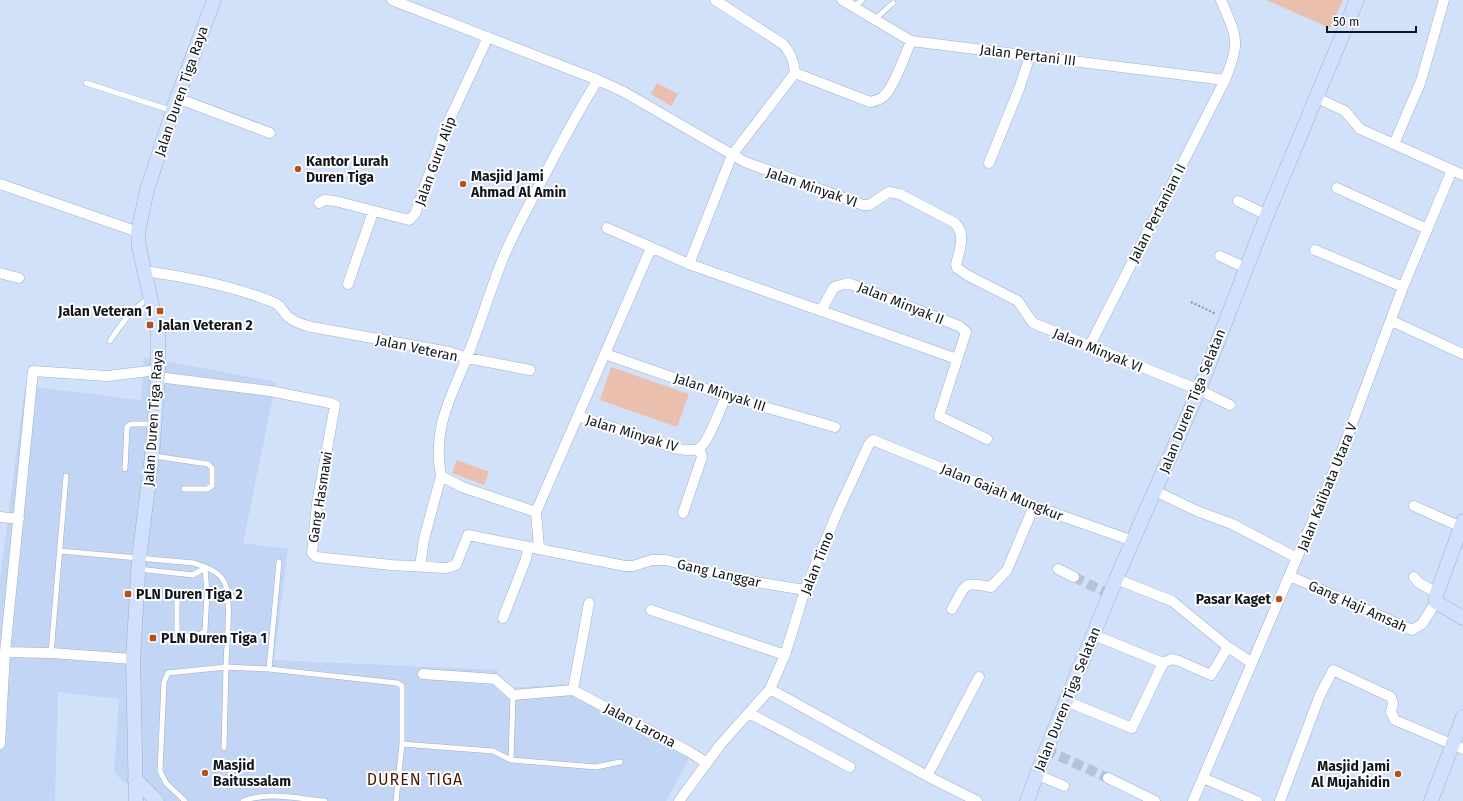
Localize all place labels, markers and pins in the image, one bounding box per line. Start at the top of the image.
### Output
place label: Kantor Lurah Duren Tiga [306,153,389,186]
marker: Kantor Lurah Duren Tiga [293,164,303,174]
place label: Masjid Jami Ahmad Al Amin [470,168,566,201]
marker: Masjid Jami Ahmad Al Amin [458,179,468,189]
place label: Jalan Veteran 1 [57,303,152,320]
marker: Jalan Veteran 1 [155,306,165,316]
place label: Jalan Veteran 2 [157,317,253,334]
marker: Jalan Veteran 2 [145,320,155,330]
place label: PLN Duren Tiga 2 [136,586,243,603]
marker: PLN Duren Tiga 2 [123,589,133,599]
place label: Pasar Kaget [1196,591,1272,608]
marker: Pasar Kaget [1274,594,1284,604]
place label: PLN Duren Tiga 1 [161,630,267,647]
marker: PLN Duren Tiga 1 [148,633,158,643]
place label: Masjid Baitussalam [213,757,291,790]
place label: Masjid Jami Al Mujahidin [1310,758,1390,791]
marker: Masjid Baitussalam [200,768,210,778]
marker: Masjid Jami Al Mujahidin [1393,769,1403,779]

